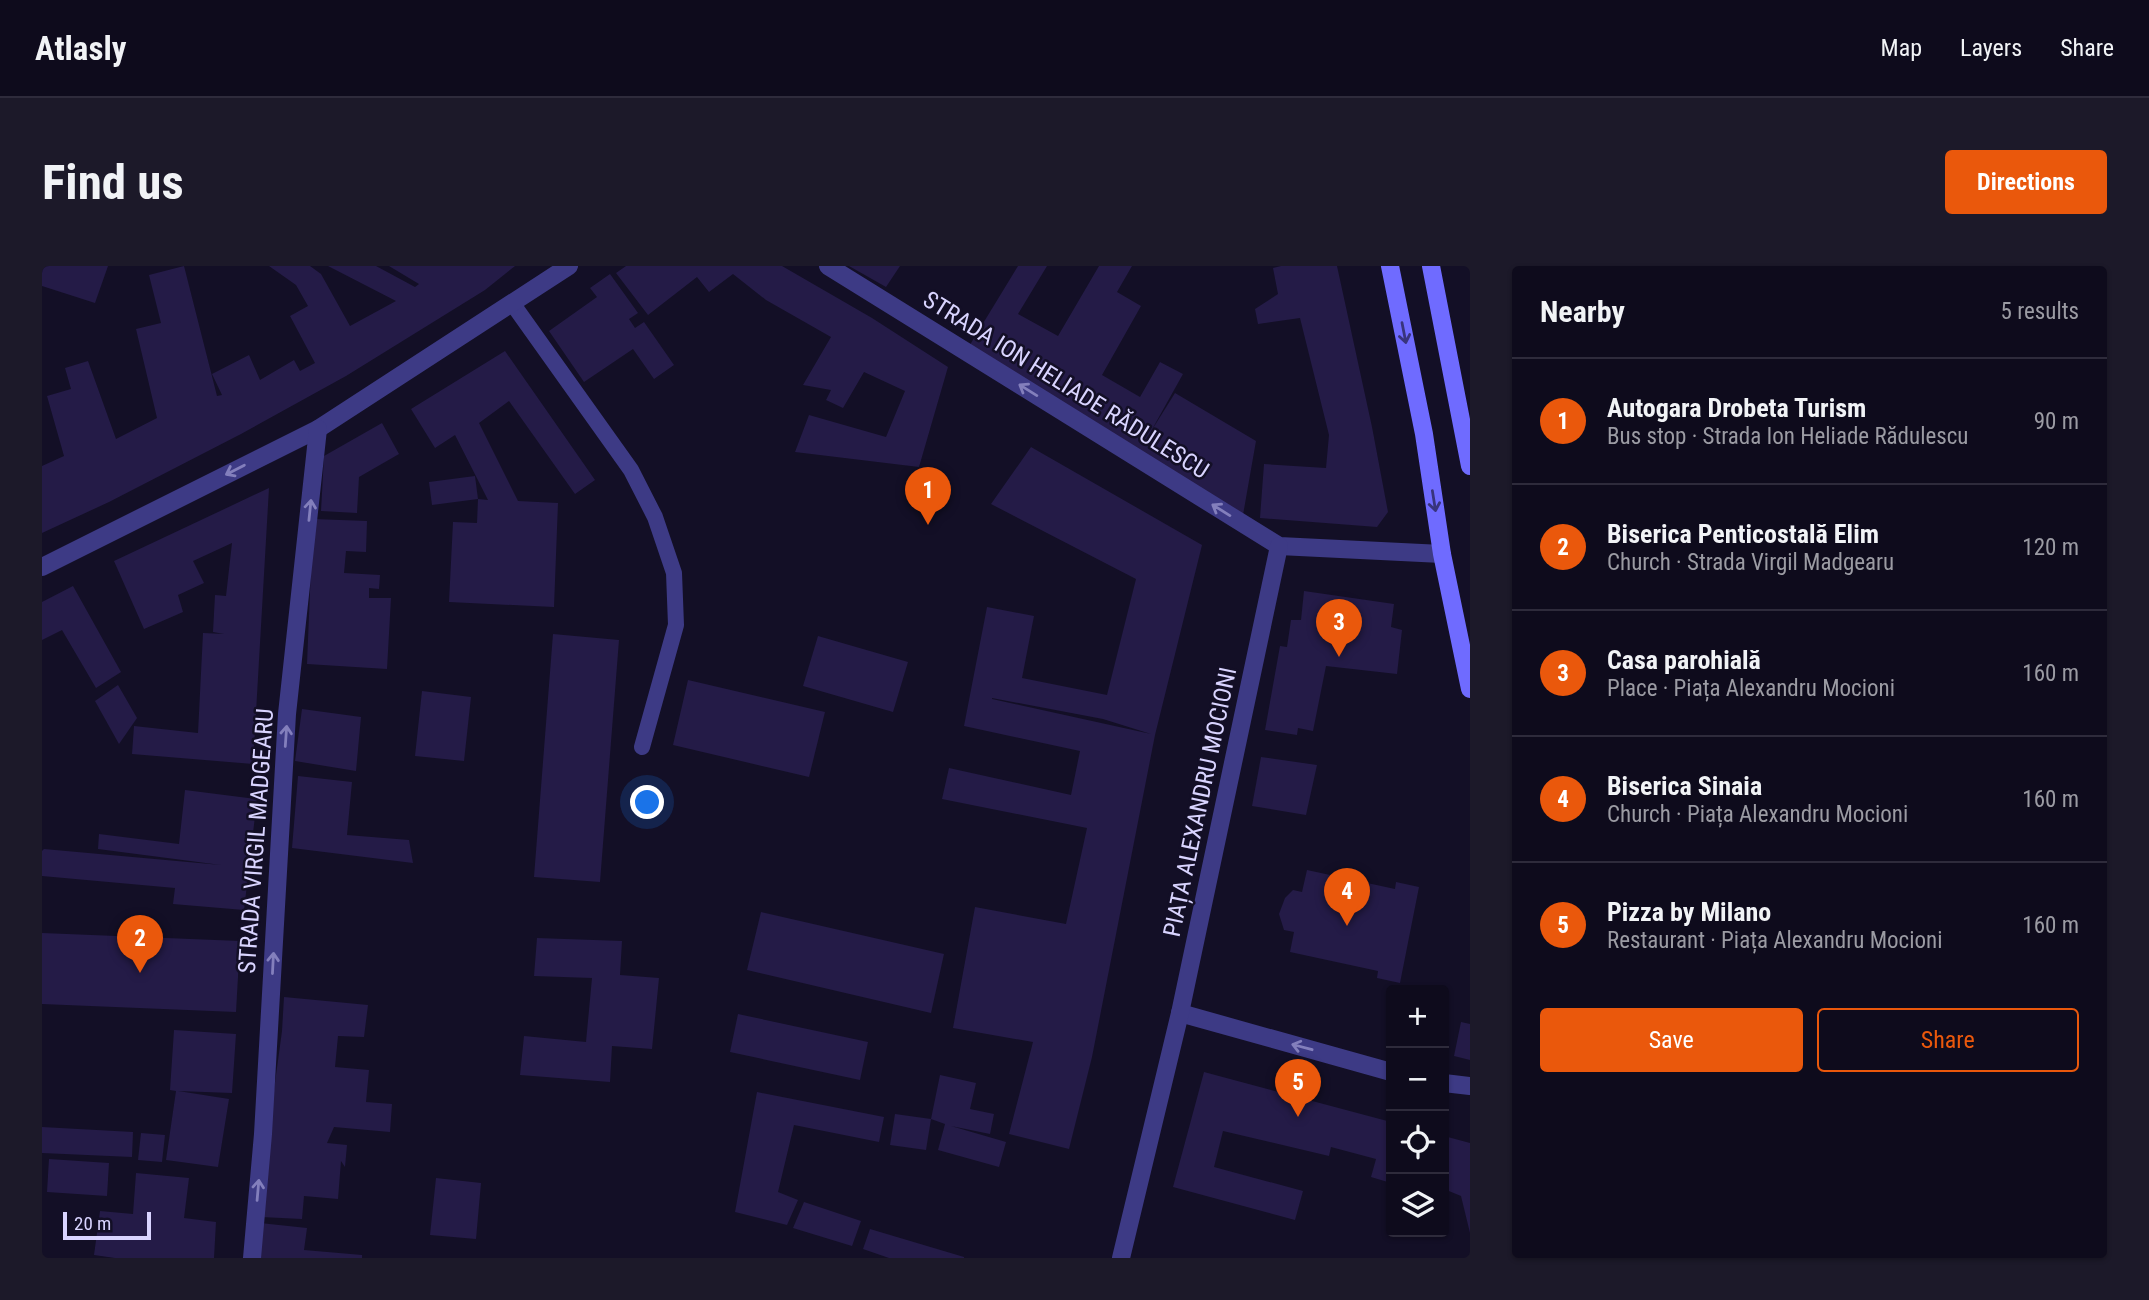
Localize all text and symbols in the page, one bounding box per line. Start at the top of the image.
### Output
text: Atlasly [35,29,126,68]
text: Map [1881,34,1922,62]
text: Layers [1960,34,2022,62]
text: Share [2060,34,2114,62]
button: Directions [1945,150,2107,214]
text: Find us [42,154,184,211]
street label: STRADA ION HELIADE RĂDULESCU [918,285,1214,485]
text: Nearby [1540,294,1625,329]
text: 5 results [2001,298,2079,325]
one-way arrow [1397,321,1411,344]
one-way arrow [1019,383,1038,398]
text: Autogara Drobeta Turism [1607,393,1866,423]
text: 1 [1557,408,1569,435]
text: 90 m [2034,408,2079,435]
text: Bus stop · Strada Ion Heliade Rădulescu [1607,423,1968,450]
one-way arrow [226,464,246,478]
pin: 1 [905,467,951,525]
one-way arrow [1428,490,1441,512]
one-way arrow [303,499,316,521]
one-way arrow [1212,503,1232,517]
text: Biserica Penticostală Elim [1607,519,1879,549]
text: 2 [1557,534,1569,561]
text: 120 m [2022,534,2079,561]
text: Church · Strada Virgil Madgearu [1607,549,1894,576]
pin: 3 [1316,599,1362,657]
text: Casa parohială [1607,645,1761,675]
text: 3 [1557,660,1569,687]
text: 160 m [2022,660,2079,687]
street label: PIAȚA ALEXANDRU MOCIONI [1158,665,1243,939]
text: Place · Piața Alexandru Mocioni [1607,675,1895,702]
street label: STRADA VIRGIL MADGEARU [233,708,279,974]
one-way arrow [280,725,293,748]
text: Biserica Sinaia [1607,771,1762,801]
your location [630,785,664,819]
text: 4 [1557,786,1569,813]
text: 160 m [2022,786,2079,813]
text: Church · Piața Alexandru Mocioni [1607,801,1908,828]
pin: 4 [1324,868,1370,926]
text: Pizza by Milano [1607,897,1771,927]
text: 5 [1557,912,1569,939]
text: 160 m [2022,912,2079,939]
pin: 2 [117,915,163,973]
text: Restaurant · Piața Alexandru Mocioni [1607,927,1942,954]
one-way arrow [266,952,279,975]
map controls [1386,985,1449,1237]
button: + [1386,985,1449,1048]
button: Save [1540,1008,1803,1072]
button: Share [1817,1008,2079,1072]
one-way arrow [1291,1040,1314,1053]
button: − [1386,1048,1449,1111]
pin: 5 [1275,1059,1321,1117]
button: locate [1386,1111,1449,1174]
button: layers [1386,1174,1449,1237]
one-way arrow [252,1179,265,1202]
scale bar [63,1209,150,1241]
text: 20 m [74,1212,111,1235]

